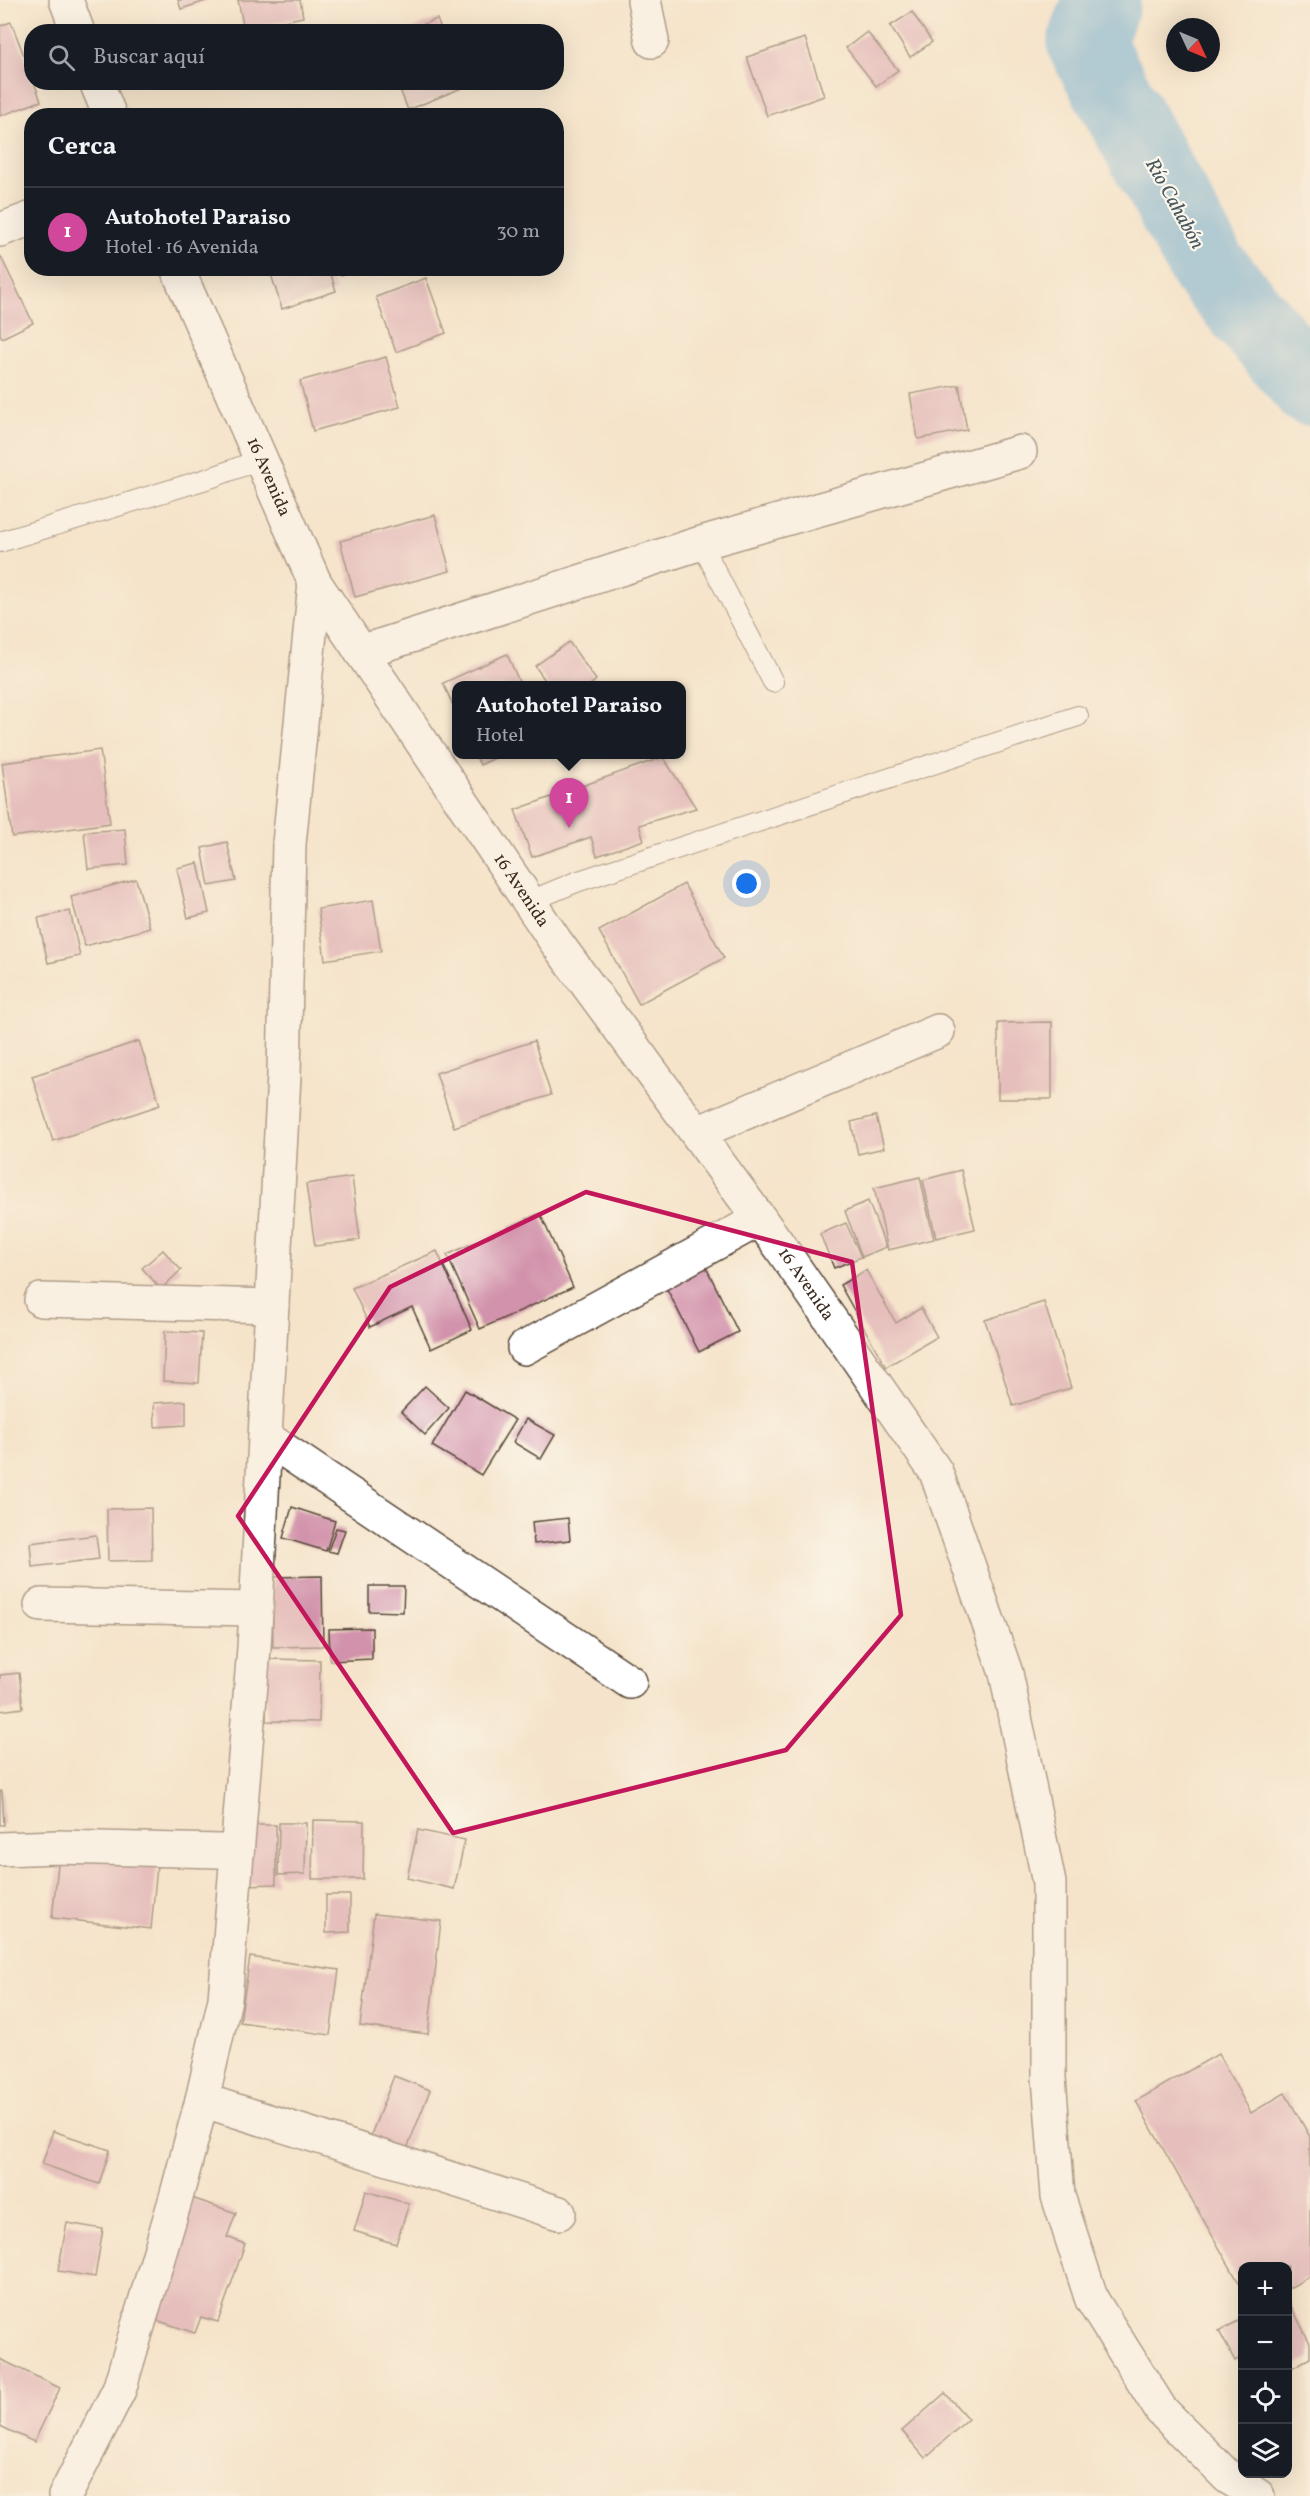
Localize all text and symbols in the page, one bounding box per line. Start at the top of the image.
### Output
north arrow [1166,18,1220,72]
search box [24,24,564,90]
icon: search [45,41,78,74]
text: Buscar aquí [93,42,205,73]
text: Cerca [48,129,117,165]
water label: Río Cahabón [1137,153,1211,255]
text: Autohotel Paraiso [105,203,291,234]
text: 1 [63,218,72,246]
text: 30 m [496,218,540,246]
text: Hotel · 16 Avenida [105,234,259,262]
street label: 16 Avenida [240,433,297,521]
popup [452,681,686,759]
text: Autohotel Paraiso [476,691,662,722]
text: Hotel [476,722,524,750]
pin: 1 [550,778,588,828]
street label: 16 Avenida [487,848,555,932]
your location [732,869,761,898]
street label: 16 Avenida [772,1242,840,1326]
map controls [1238,2262,1292,2478]
button: + [1238,2262,1292,2316]
button: − [1238,2316,1292,2370]
button: locate [1238,2370,1292,2424]
button: layers [1238,2424,1292,2478]

